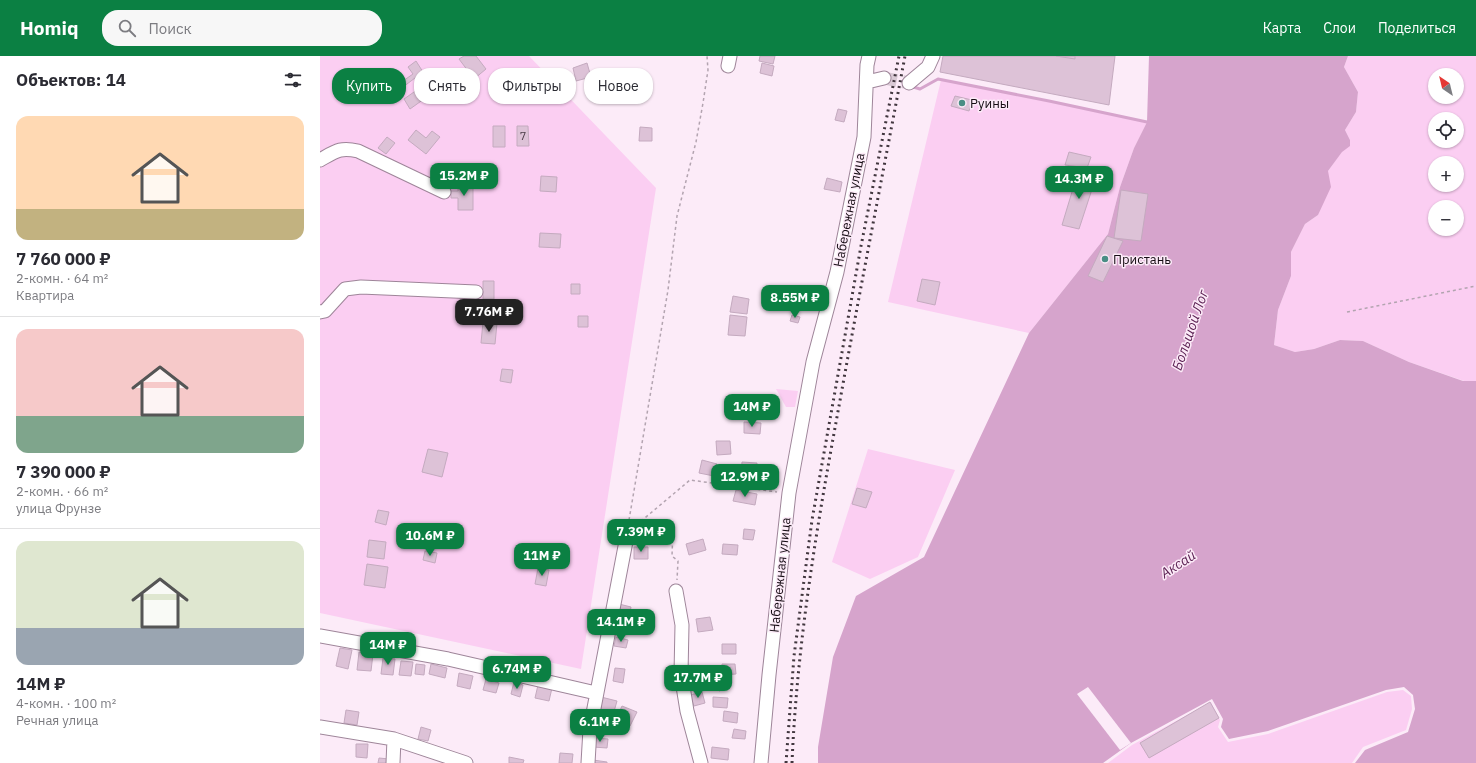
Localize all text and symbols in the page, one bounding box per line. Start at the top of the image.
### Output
search box [102,10,382,46]
text: Homiq [20,16,78,40]
icon: search [116,17,138,39]
text: Поиск [148,19,192,38]
text: Карта [1263,19,1301,37]
text: Слои [1323,19,1356,37]
text: Поделиться [1378,19,1456,37]
chip: Купить [332,68,406,104]
chip: Снять [414,68,480,104]
chip: Фильтры [488,68,576,104]
chip: Новое [584,68,653,104]
north arrow [1428,68,1464,104]
map controls [1428,68,1464,236]
text: Объектов: 14 [16,69,126,91]
icon: filters [282,69,304,91]
place label: Руины [970,95,1009,112]
marker: Руины [957,98,967,108]
button: locate [1428,112,1464,148]
house number: 7 [520,129,526,143]
icon: home [124,142,196,214]
street label: Набережная улица [830,151,868,268]
button: + [1428,156,1464,192]
pin: 15.2M ₽ [427,163,501,197]
pin: 14.3M ₽ [1042,166,1116,200]
text: 15.2M ₽ [439,167,489,184]
text: 14.3M ₽ [1054,170,1104,187]
button: − [1428,200,1464,236]
text: 7 760 000 ₽ [16,248,111,270]
place label: Пристань [1113,251,1171,268]
marker: Пристань [1100,254,1110,264]
text: 2-комн. · 64 m² [16,270,108,287]
pin: 8.55M ₽ [758,285,832,319]
water label: Большой Лог [1168,286,1213,373]
text: Квартира [16,287,74,304]
text: 8.55M ₽ [770,289,820,306]
pin: 7.76M ₽ [452,299,526,333]
text: 7.76M ₽ [464,303,514,320]
icon: home [124,355,196,427]
pin: 14M ₽ [724,394,780,428]
text: 14M ₽ [733,398,771,415]
text: 7 390 000 ₽ [16,461,111,483]
pin: 12.9M ₽ [708,464,782,498]
text: 12.9M ₽ [720,468,770,485]
text: 2-комн. · 66 m² [16,483,108,500]
text: улица Фрунзе [16,500,101,517]
street label: Набережная улица [765,516,795,633]
pin: 7.39M ₽ [604,519,678,553]
pin: 10.6M ₽ [393,523,467,557]
text: 7.39M ₽ [616,523,666,540]
text: 10.6M ₽ [405,527,455,544]
pin: 11M ₽ [514,543,570,577]
water label: Аксай [1156,546,1199,583]
text: 11M ₽ [523,547,561,564]
icon: home [124,567,196,639]
pin: 14.1M ₽ [584,609,658,643]
text: 14.1M ₽ [596,613,646,630]
pin: 14M ₽ [360,632,416,666]
text: 14M ₽ [369,636,407,653]
pin: 6.74M ₽ [480,656,554,690]
text: 6.74M ₽ [492,660,542,677]
pin: 17.7M ₽ [661,665,735,699]
text: 17.7M ₽ [673,669,723,686]
text: 14M ₽ [16,673,66,695]
text: 4-комн. · 100 m² [16,695,116,712]
pin: 6.1M ₽ [567,709,633,743]
text: Речная улица [16,712,98,729]
text: 6.1M ₽ [579,713,621,730]

